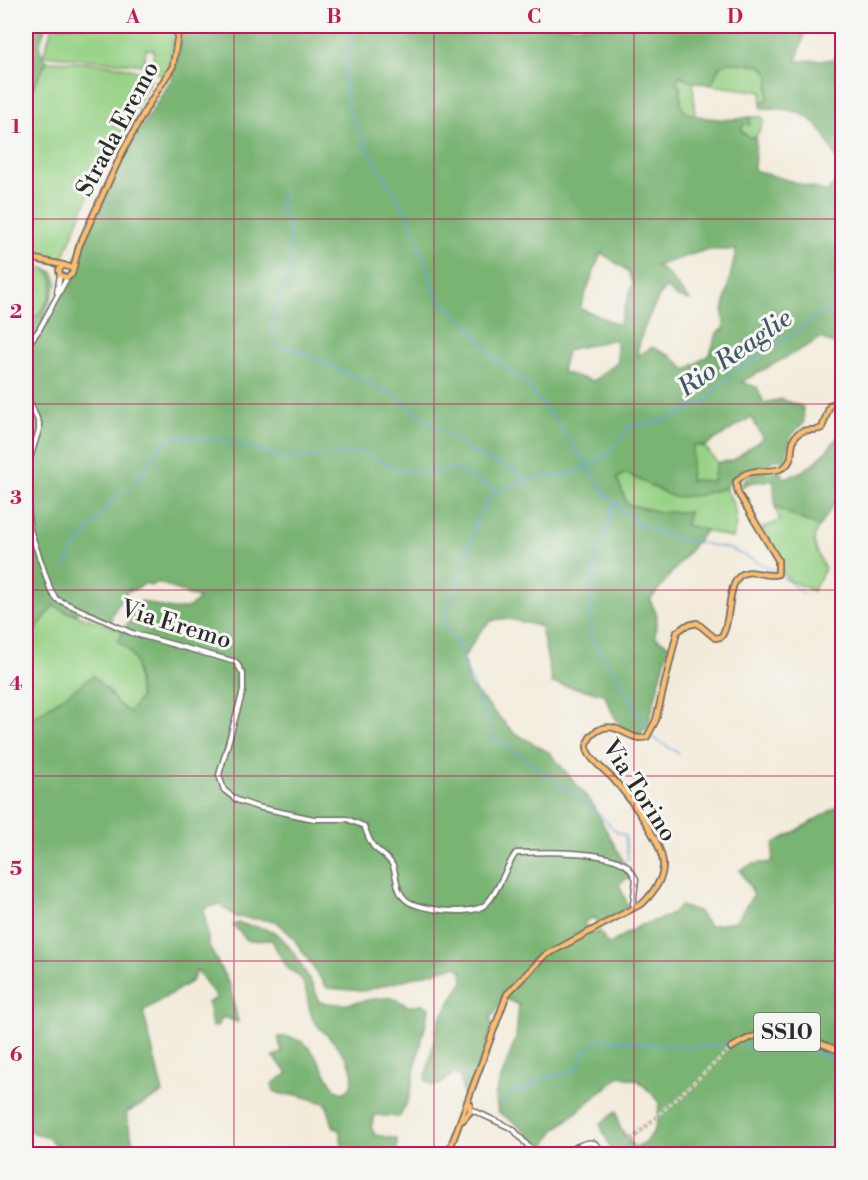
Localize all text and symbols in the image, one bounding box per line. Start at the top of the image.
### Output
text: A [125,5,141,30]
text: B [326,5,342,30]
text: C [527,5,541,30]
text: D [727,5,743,30]
street label: Strada Eremo [70,56,166,202]
text: 1 [11,115,21,140]
text: 2 [10,300,22,325]
water label: Rio Reaglie [671,302,798,405]
text: 3 [10,486,22,511]
street label: Via Eremo [116,594,235,656]
text: 4 [9,672,23,697]
street label: Via Torino [594,734,683,848]
text: 5 [10,857,22,882]
road number: SS10 [754,1013,820,1051]
text: 6 [10,1043,23,1068]

